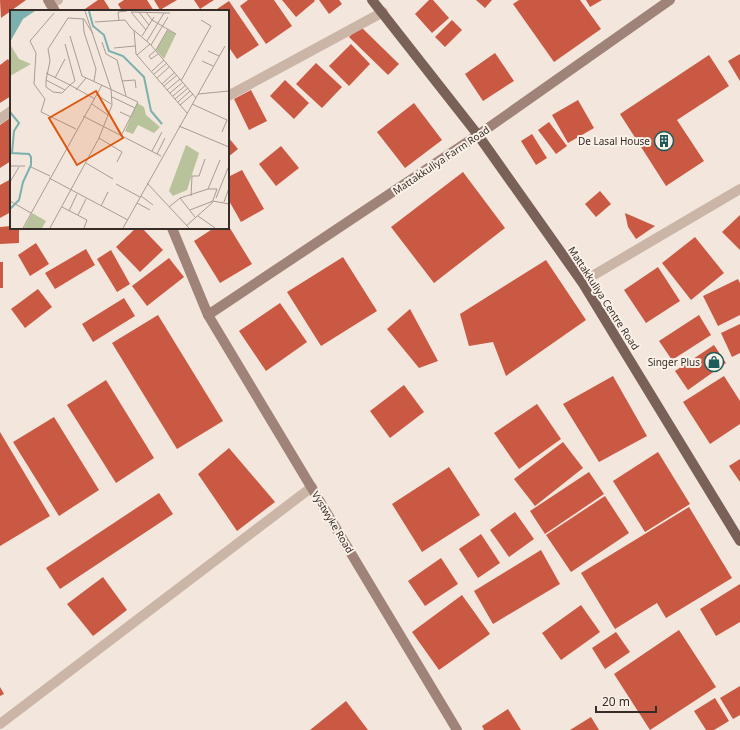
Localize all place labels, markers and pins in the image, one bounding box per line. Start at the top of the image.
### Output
building icon: De Lasal House [653,130,675,152]
place label: De Lasal House [578,134,650,148]
shop icon: Singer Plus [703,351,725,373]
place label: Singer Plus [648,355,700,369]

